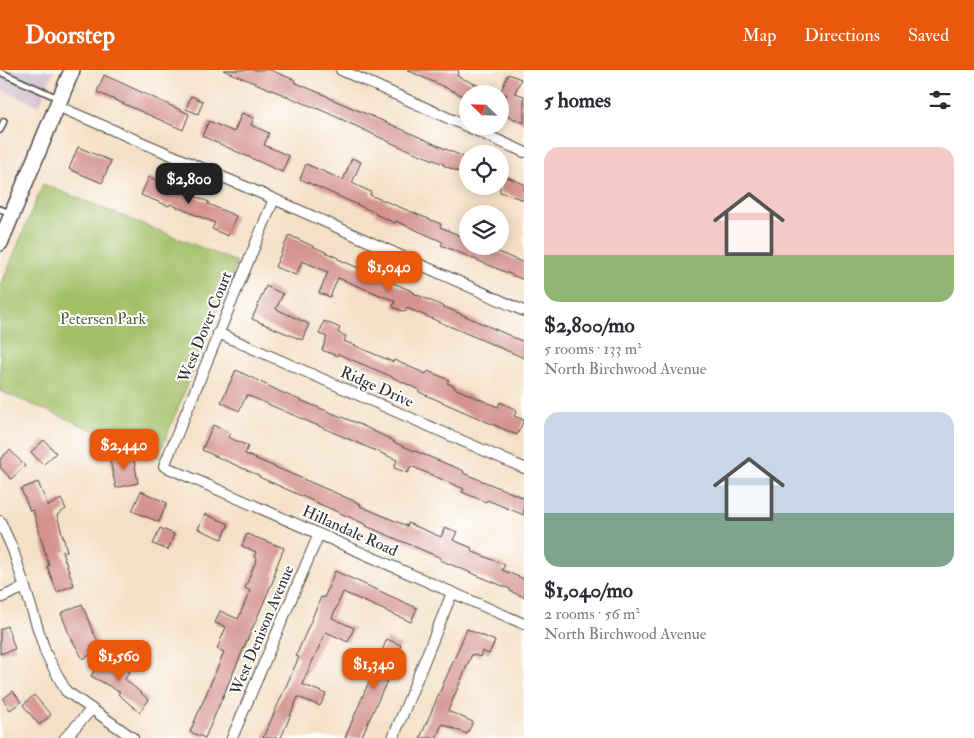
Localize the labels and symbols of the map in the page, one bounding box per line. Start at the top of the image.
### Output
north arrow [459,85,509,135]
pin: $2,800 [148,162,230,205]
pin: $1,040 [348,250,430,293]
street label: West Dover Court [173,269,236,386]
park label: Petersen Park [60,309,147,329]
street label: Ridge Drive [337,362,417,412]
pin: $2,440 [83,428,165,471]
street label: Hillandale Road [299,501,401,561]
street label: West Denison Avenue [225,562,298,699]
pin: $1,560 [78,640,160,682]
pin: $1,340 [333,648,415,690]

